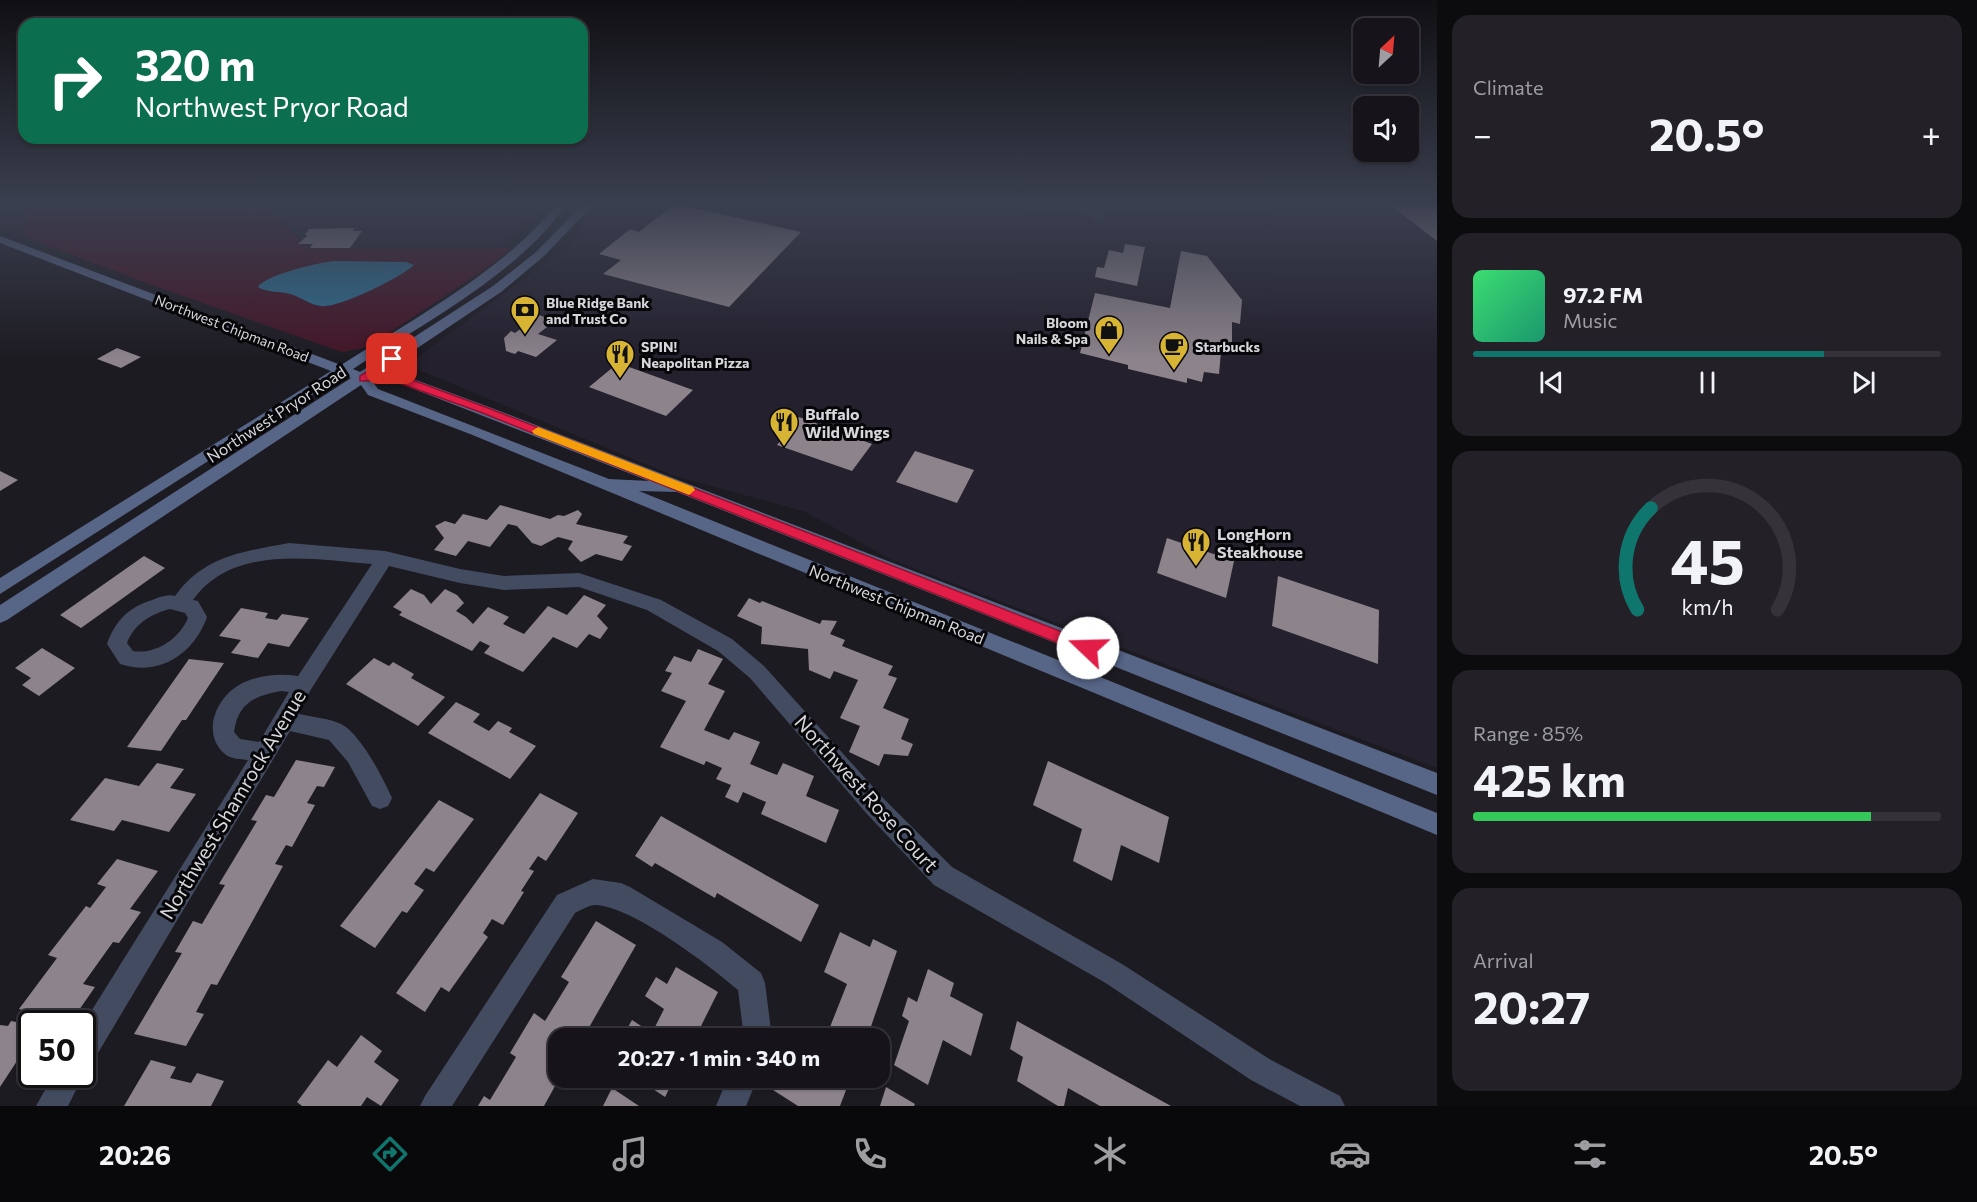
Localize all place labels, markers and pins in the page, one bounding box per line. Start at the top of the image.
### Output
bank icon: Blue Ridge Bank and Trust Co [509,294,541,336]
place label: Blue Ridge Bank and Trust Co [546,294,649,327]
place label: Bloom Nails & Spa [1016,314,1088,347]
shop icon: Bloom Nails & Spa [1093,314,1125,356]
cafe icon: Starbucks [1158,330,1190,372]
pin [366,333,417,384]
restaurant icon: SPIN! Neapolitan Pizza [604,338,636,380]
place label: SPIN! Neapolitan Pizza [641,338,749,371]
place label: Starbucks [1195,338,1260,355]
place label: Buffalo Wild Wings [805,404,890,441]
restaurant icon: Buffalo Wild Wings [768,406,800,448]
place label: LongHorn Steakhouse [1217,524,1303,561]
restaurant icon: LongHorn Steakhouse [1180,526,1212,568]

